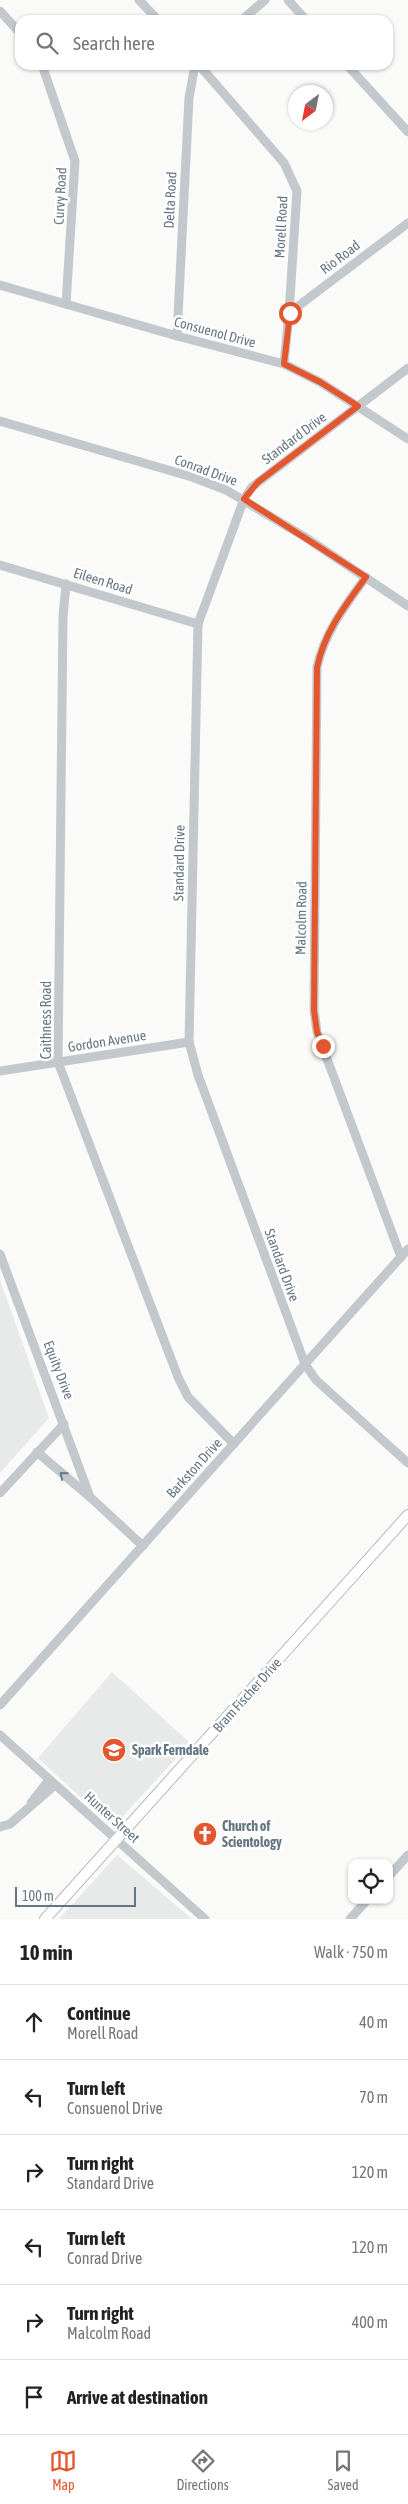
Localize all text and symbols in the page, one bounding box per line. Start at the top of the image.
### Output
search box [15,15,393,70]
icon: search [33,29,61,57]
text: Search here [73,32,155,54]
north arrow [288,85,333,130]
street label: Curvy Road [51,167,69,225]
street label: Delta Road [161,171,179,229]
street label: Morell Road [271,195,291,259]
street label: Rio Road [317,237,363,277]
route start [279,302,302,325]
street label: Consuenol Drive [172,313,258,351]
street label: Standard Drive [259,409,329,467]
street label: Conrad Drive [172,451,240,489]
street label: Eileen Road [72,564,134,598]
street label: Standard Drive [170,825,188,901]
street label: Malcolm Road [292,881,310,955]
street label: Caithness Road [38,981,54,1059]
street label: Gordon Avenue [67,1027,147,1055]
route end [312,1035,335,1058]
street label: Standard Drive [261,1226,303,1304]
street label: Equity Drive [41,1338,77,1402]
street label: Barkston Drive [163,1435,225,1501]
one-way arrow [60,1471,69,1480]
street label: Bram Fischer Drive [209,1655,285,1735]
school or university icon: Spark Ferndale [101,1737,127,1763]
place label: Spark Ferndale [132,1742,209,1758]
street label: Hunter Street [81,1788,143,1846]
place label: Church of Scientology [222,1818,282,1850]
church icon: Church of Scientology [192,1821,218,1847]
map controls [348,1859,393,1904]
button: locate [348,1859,393,1904]
scale bar [15,1884,136,1907]
text: 100 m [22,1888,54,1904]
text: 10 min [20,1940,73,1964]
text: Walk · 750 m [314,1943,388,1961]
text: Continue [67,2002,131,2024]
icon: ahead [20,2008,48,2036]
text: 40 m [359,2013,388,2031]
text: Morell Road [67,2024,138,2042]
text: Turn left [67,2077,125,2099]
icon: left [20,2083,48,2111]
text: 70 m [359,2088,388,2106]
text: Consuenol Drive [67,2099,163,2117]
text: Turn right [67,2152,134,2174]
icon: right [20,2158,48,2186]
text: 120 m [352,2163,388,2181]
text: Standard Drive [67,2174,154,2192]
text: Turn left [67,2227,125,2249]
icon: left [20,2233,48,2261]
text: 120 m [352,2238,388,2256]
text: Conrad Drive [67,2249,142,2267]
text: Turn right [67,2302,134,2324]
icon: right [20,2308,48,2336]
text: 400 m [352,2313,388,2331]
text: Malcolm Road [67,2324,151,2342]
icon: arrive [20,2383,48,2411]
text: Arrive at destination [67,2386,208,2408]
tab: Map [49,2447,77,2493]
tab: Directions [176,2447,229,2493]
tab: Saved [328,2447,359,2493]

